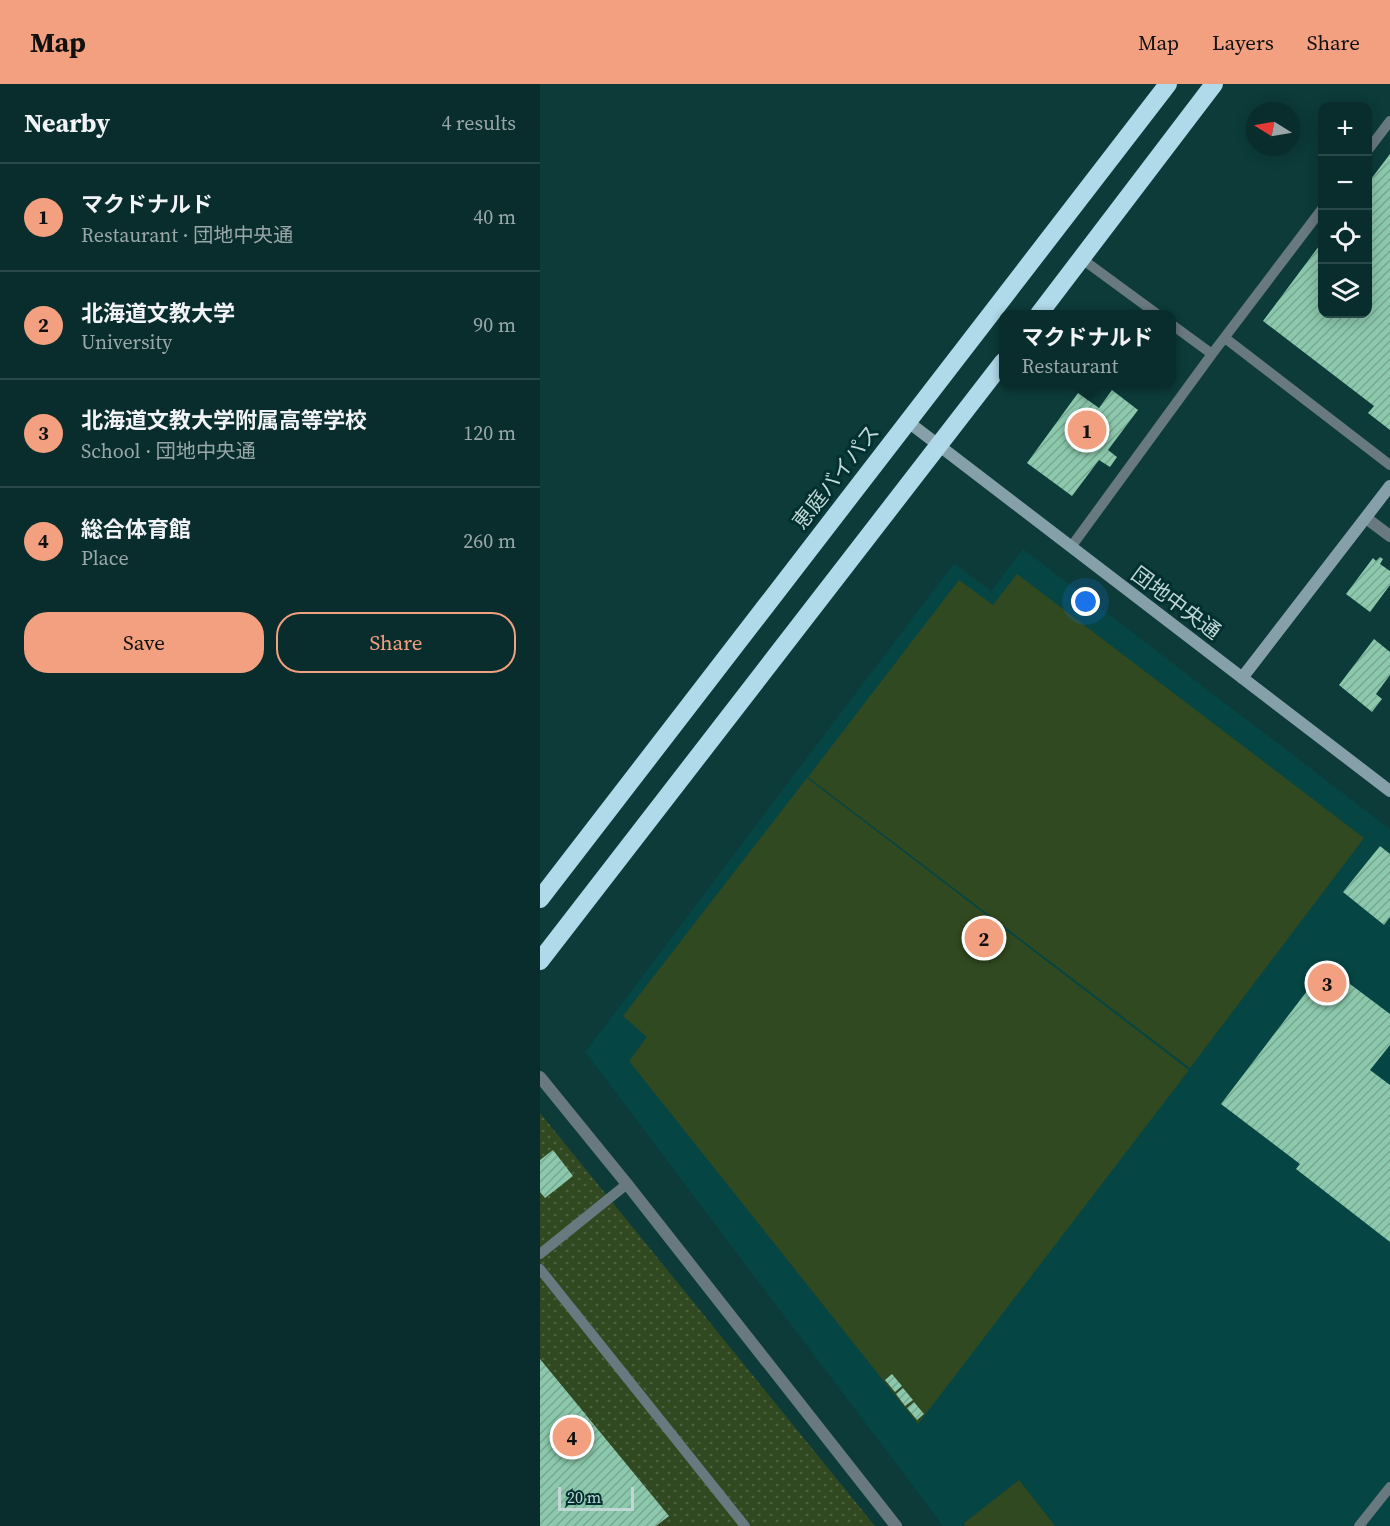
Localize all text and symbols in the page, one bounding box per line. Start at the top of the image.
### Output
text: Map [30,23,86,61]
text: Map [1138,28,1179,57]
text: Layers [1212,28,1274,57]
text: Share [1307,28,1360,57]
north arrow [1246,102,1300,156]
map controls [1318,102,1372,318]
button: + [1318,102,1372,156]
text: Nearby [24,105,110,141]
text: 4 results [441,109,516,137]
button: − [1318,156,1372,210]
text: マクドナルド [81,189,213,219]
text: 1 [38,203,49,231]
text: 40 m [473,203,516,231]
button: locate [1318,210,1372,264]
text: Restaurant · 団地中央通 [81,221,293,249]
button: layers [1318,264,1372,318]
text: 北海道文教大学 [81,298,235,328]
popup [999,310,1176,388]
text: 2 [38,311,49,339]
text: 90 m [473,311,516,339]
text: マクドナルド [1021,322,1154,352]
text: University [81,328,172,356]
text: Restaurant [1021,352,1118,380]
text: 北海道文教大学附属高等学校 [81,405,367,435]
pin: 1 [1068,408,1106,452]
street label: 恵庭バイパス [786,418,886,535]
text: 3 [38,419,49,447]
text: 120 m [463,419,516,447]
text: School · 団地中央通 [81,437,256,465]
text: 総合体育館 [81,514,191,544]
text: 4 [38,527,49,555]
text: 260 m [463,527,516,555]
text: Place [81,544,129,572]
street label: 団地中央通 [1126,559,1227,646]
your location [1071,587,1100,616]
button: Save [24,612,264,673]
button: Share [276,612,516,673]
pin: 2 [964,916,1004,960]
pin: 3 [1308,960,1346,1006]
pin: 4 [552,1414,591,1460]
scale bar [558,1484,634,1512]
text: 20 m [567,1486,601,1508]

